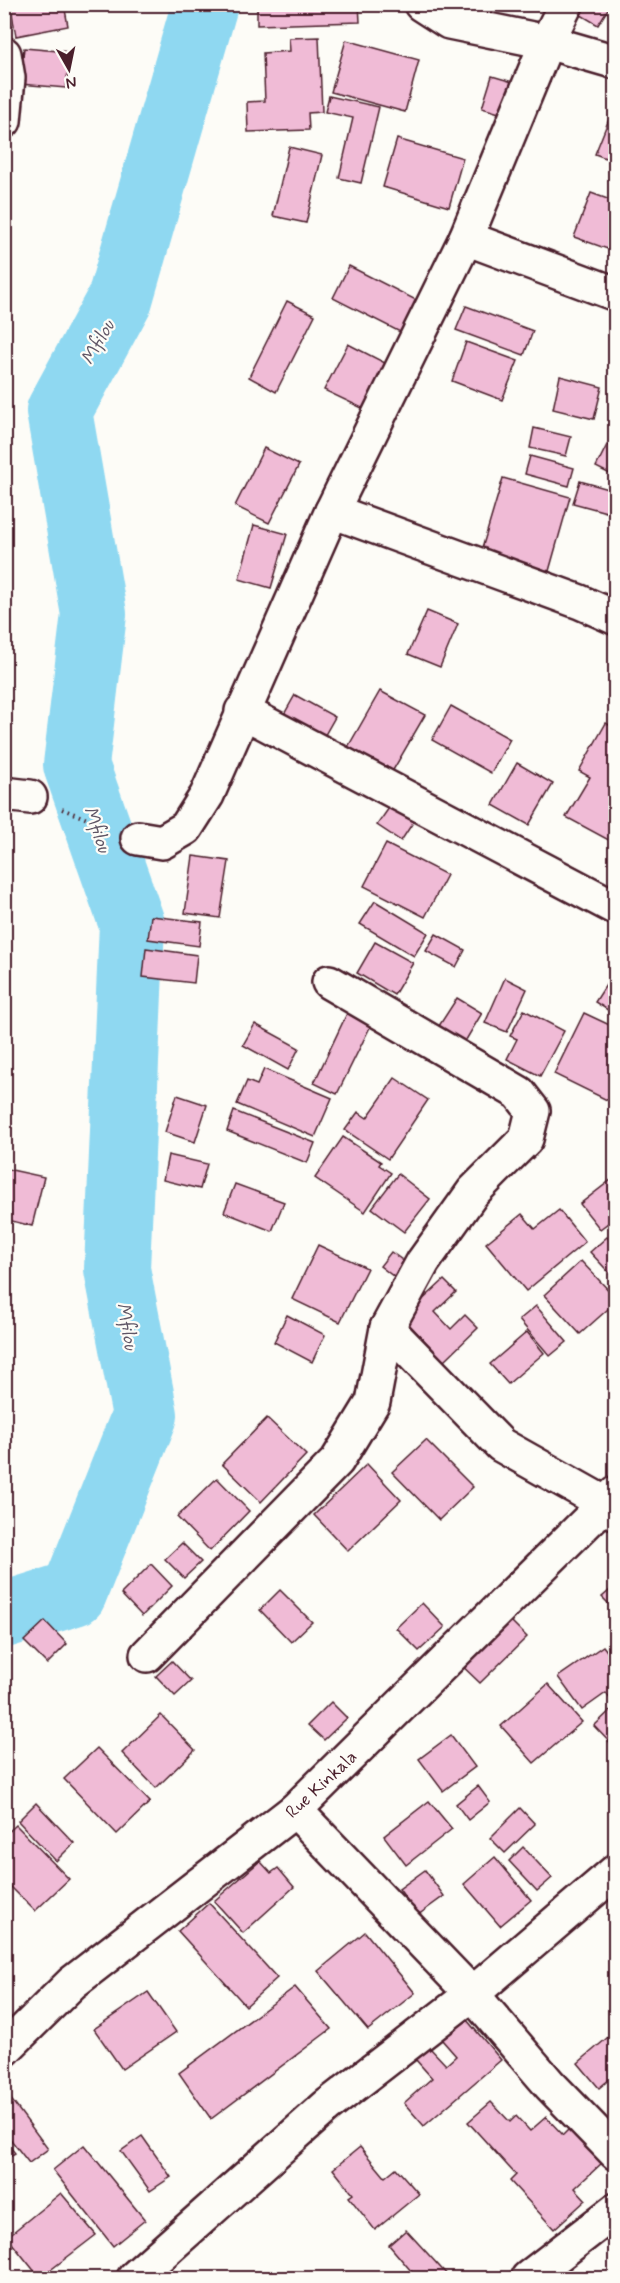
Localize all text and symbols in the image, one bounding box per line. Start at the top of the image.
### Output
north arrow [39,39,99,99]
text: N [64,71,78,94]
water label: Mfilou [75,314,122,370]
water label: Mfilou [76,802,118,858]
water label: Mfilou [109,1300,145,1353]
street label: Rue Kinkala [281,1745,363,1824]

